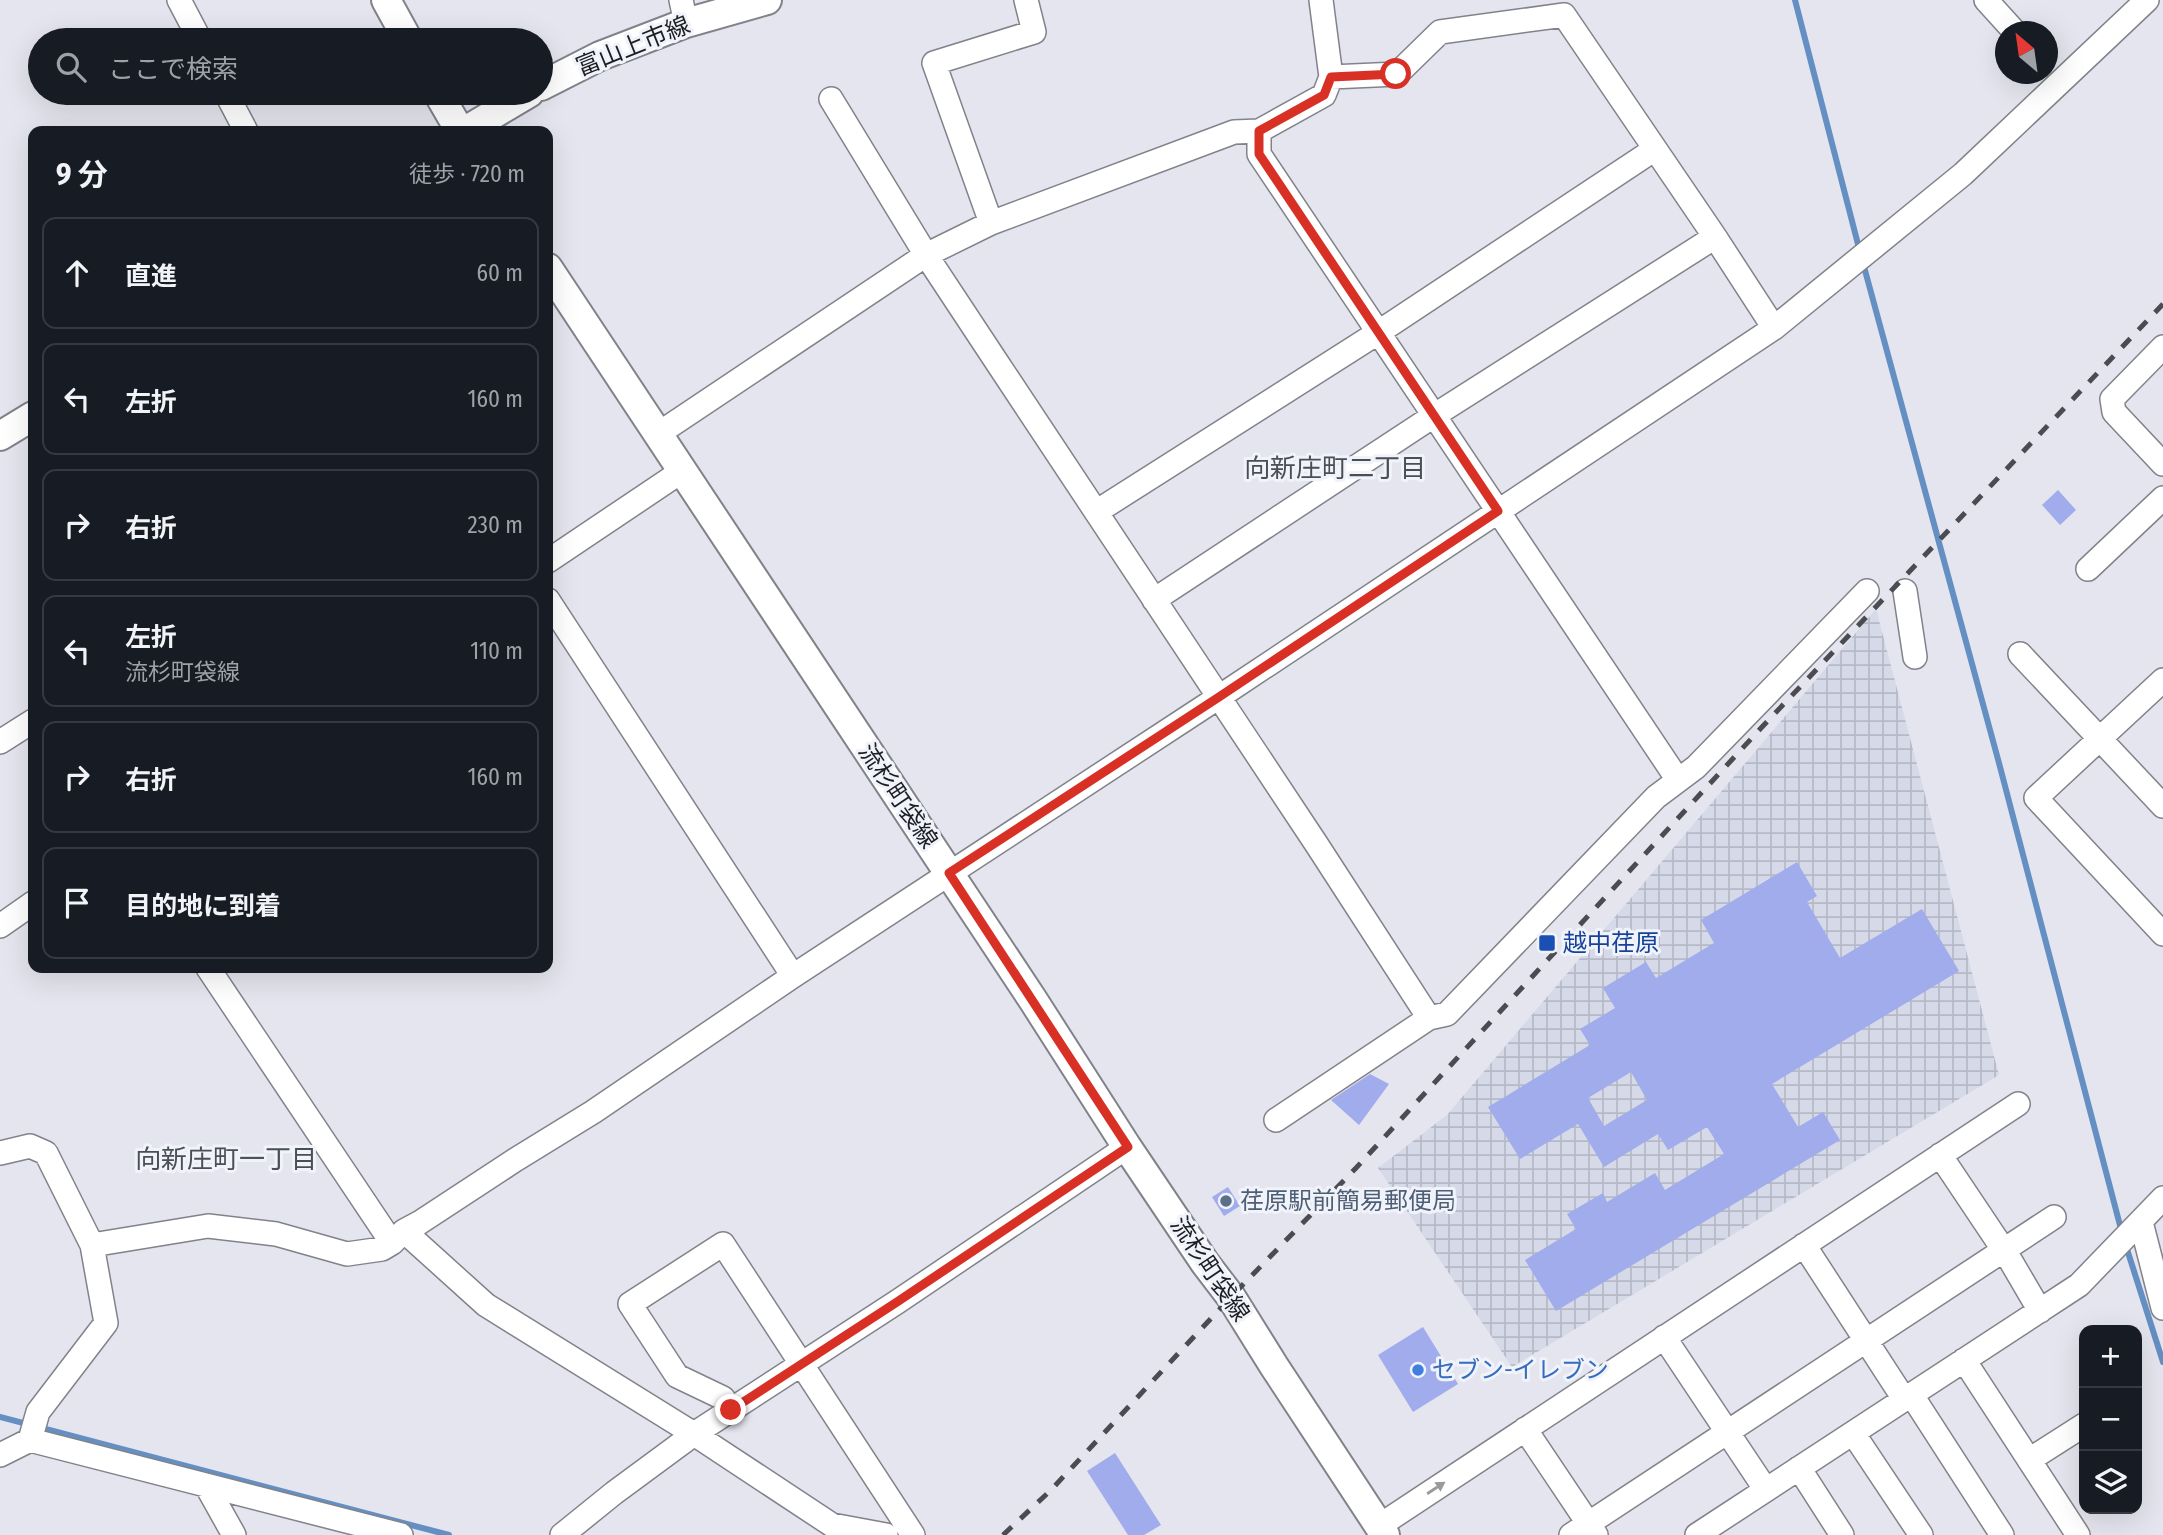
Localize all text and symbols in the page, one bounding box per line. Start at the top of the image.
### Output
street label: 富山上市線 [572,11,694,81]
north arrow [1995,21,2058,84]
search box [28,28,553,105]
icon: search [52,48,90,86]
text: ここで検索 [108,54,238,85]
route start [1380,58,1411,89]
text: 9 分 [56,157,108,193]
text: 徒歩 · 720 m [409,160,525,188]
icon: ahead [58,254,96,292]
text: 60 m [477,259,523,287]
text: 直進 [125,261,177,292]
icon: left [58,380,96,418]
text: 160 m [468,385,523,413]
text: 左折 [125,387,177,418]
district label: 向新庄町二丁目 [1244,453,1426,484]
icon: right [58,506,96,544]
text: 230 m [467,511,523,539]
text: 右折 [125,513,177,544]
text: 左折 [125,622,177,653]
icon: left [58,632,96,670]
text: 110 m [470,637,523,665]
text: 流杉町袋線 [125,658,240,686]
street label: 流杉町袋線 [853,738,943,854]
icon: right [58,758,96,796]
text: 160 m [468,763,523,791]
text: 右折 [125,765,177,796]
icon: arrive [58,884,96,922]
text: 目的地に到着 [125,891,281,922]
place label: 越中荏原 [1563,929,1659,957]
marker: 越中荏原 [1537,933,1557,953]
district label: 向新庄町一丁目 [135,1144,317,1175]
place label: 荏原駅前簡易郵便局 [1240,1187,1456,1215]
marker: 荏原駅前簡易郵便局 [1218,1193,1234,1209]
street label: 流杉町袋線 [1165,1211,1255,1327]
map controls [2079,1325,2142,1514]
button: + [2079,1325,2142,1388]
place label: セブン-イレブン [1432,1356,1609,1384]
marker: セブン-イレブン [1410,1362,1426,1378]
button: − [2079,1388,2142,1451]
route end [715,1394,746,1425]
button: layers [2079,1451,2142,1514]
one-way arrow [1426,1482,1445,1495]

